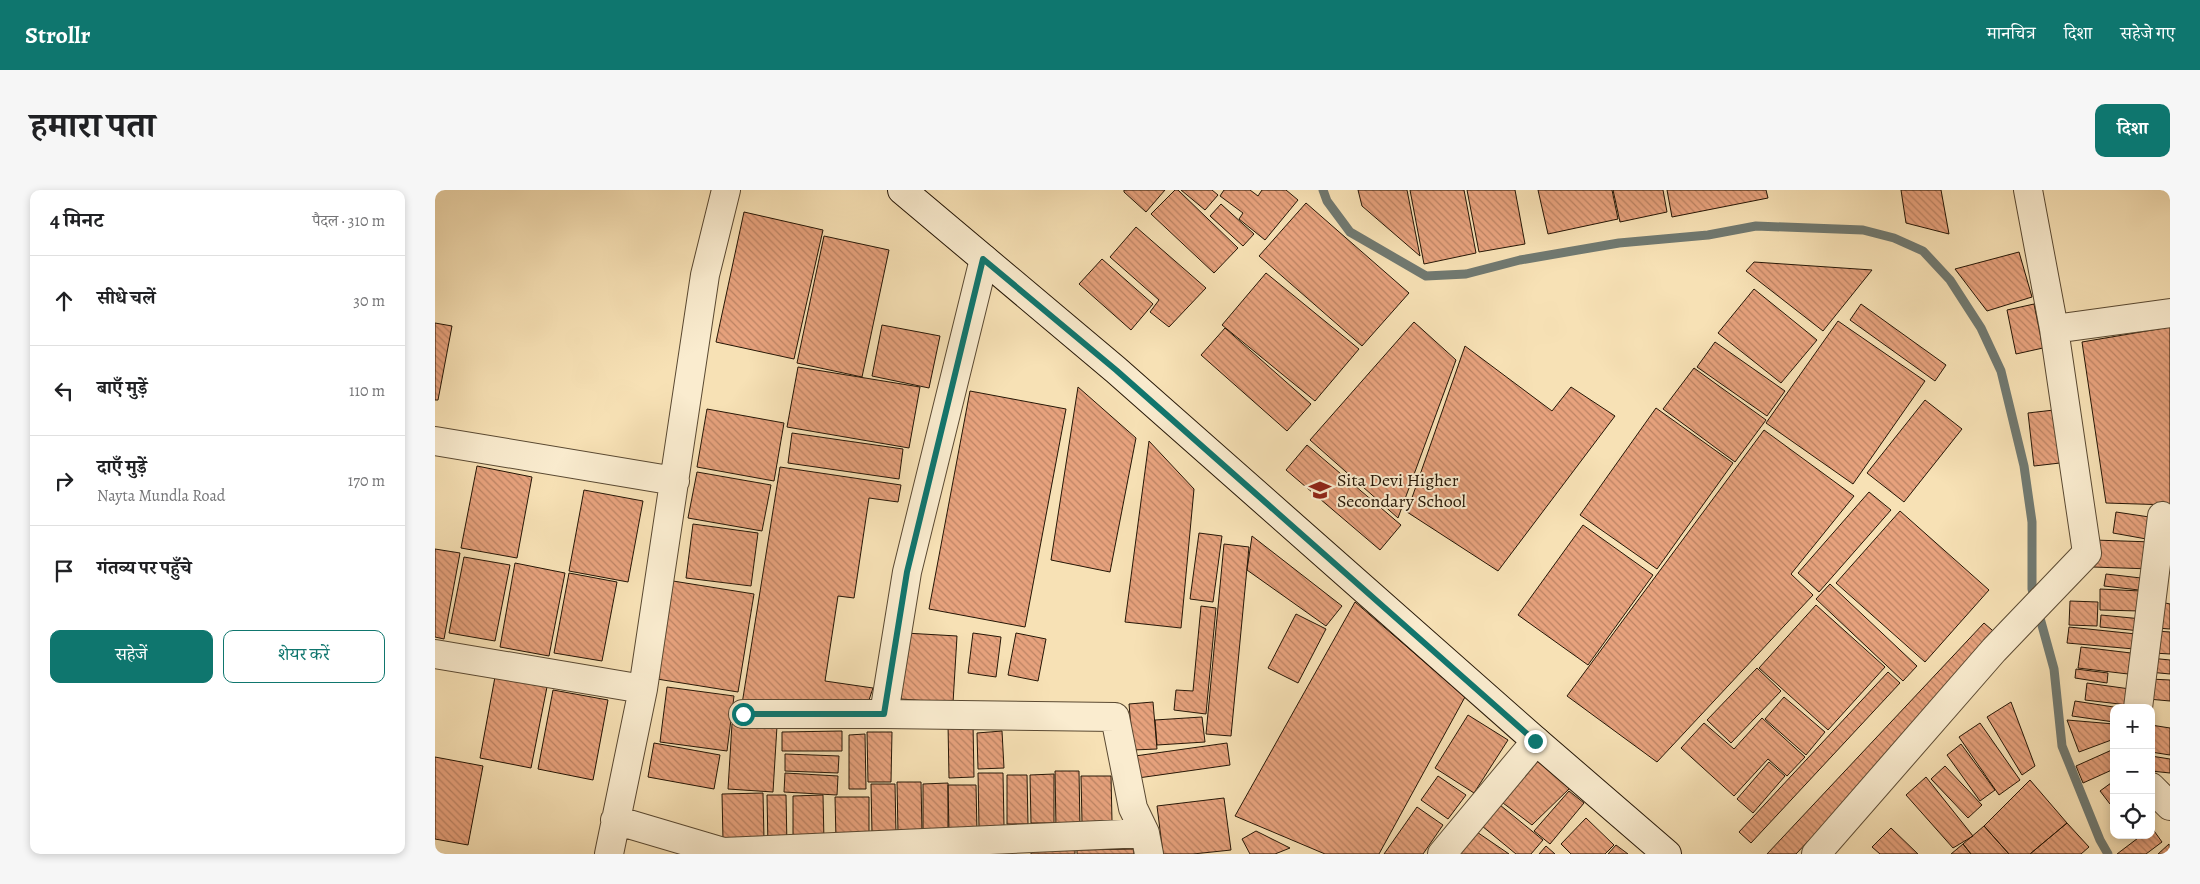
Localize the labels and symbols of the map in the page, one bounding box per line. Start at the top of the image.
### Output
place label: Sita Devi Higher Secondary School [1337,468,1467,513]
school or university icon: Sita Devi Higher Secondary School [1307,477,1333,503]
route start [732,703,755,726]
route end [1524,730,1547,753]

